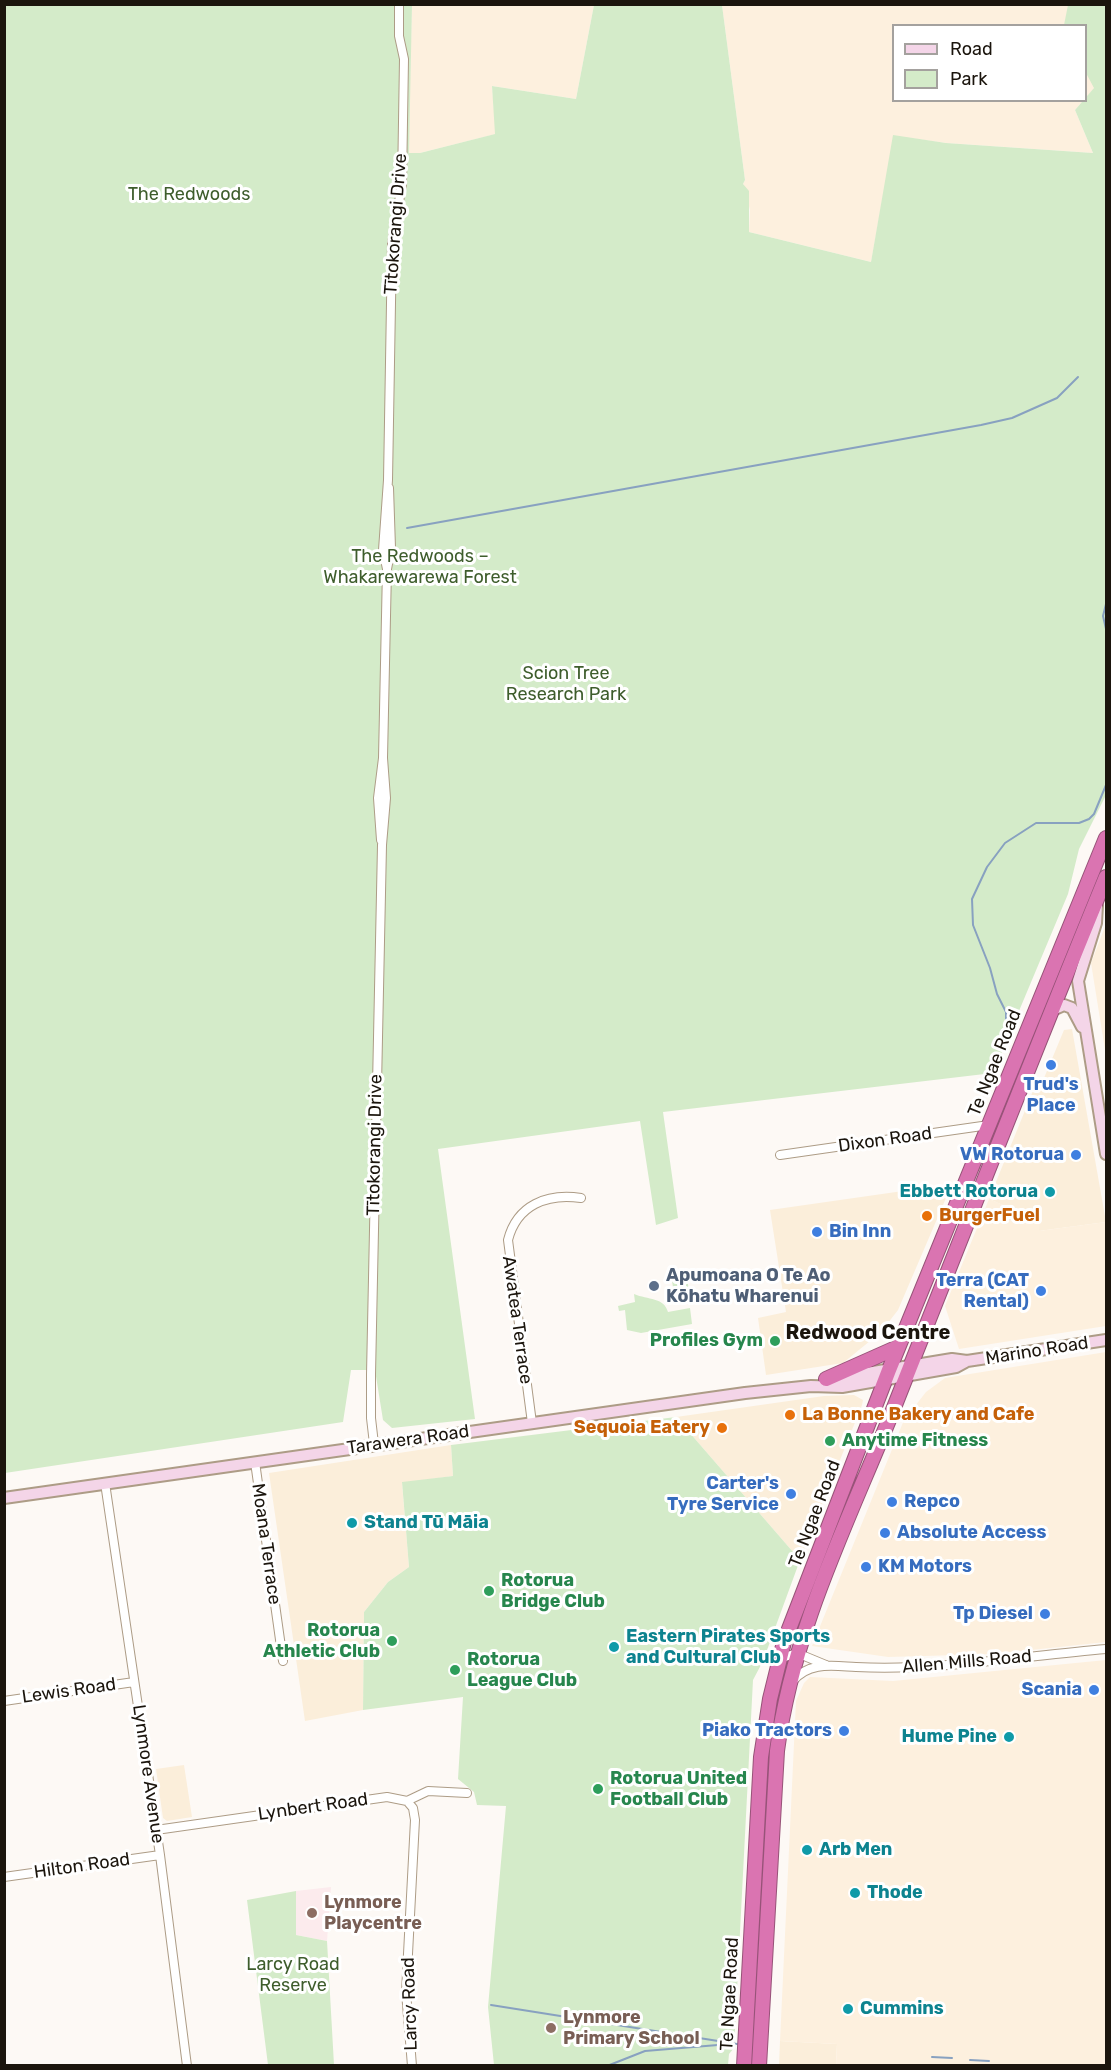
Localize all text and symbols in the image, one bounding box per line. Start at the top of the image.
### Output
legend [892,24,1087,102]
text: Road [950,38,993,60]
text: Park [950,68,987,90]
street label: Tītokorangi Drive [380,153,412,295]
park label: The Redwoods [128,184,250,206]
park label: The Redwoods – Whakarewarewa Forest [323,546,517,588]
park label: Scion Tree Research Park [506,663,626,706]
street label: Te Ngae Road [964,1006,1026,1120]
marker: Trud's Place [1044,1058,1058,1072]
street label: Tītokorangi Drive [363,1074,387,1216]
place label: Trud's Place [1023,1074,1079,1116]
street label: Dixon Road [837,1123,933,1157]
place label: VW Rotorua [960,1144,1064,1166]
marker: VW Rotorua [1069,1148,1083,1162]
place label: Ebbett Rotorua [899,1181,1038,1203]
marker: Ebbett Rotorua [1043,1185,1057,1199]
place label: BurgerFuel [939,1205,1040,1227]
marker: BurgerFuel [920,1209,934,1223]
place label: Bin Inn [829,1221,891,1243]
marker: Bin Inn [810,1225,824,1239]
street label: Awatea Terrace [497,1254,537,1386]
place label: Apumoana O Te Ao Kōhatu Wharenui [666,1265,831,1308]
place label: Terra (CAT Rental) [936,1270,1029,1312]
marker: Apumoana O Te Ao Kōhatu Wharenui [647,1279,661,1293]
marker: Terra (CAT Rental) [1034,1284,1048,1298]
district label: Redwood Centre [786,1321,950,1345]
place label: Profiles Gym [650,1330,763,1352]
street label: Marino Road [984,1332,1090,1370]
marker: Profiles Gym [768,1334,782,1348]
place label: La Bonne Bakery and Cafe [802,1404,1035,1426]
marker: La Bonne Bakery and Cafe [783,1408,797,1422]
place label: Sequoia Eatery [574,1417,710,1439]
street label: Tarawera Road [345,1421,471,1459]
marker: Sequoia Eatery [715,1421,729,1435]
place label: Anytime Fitness [842,1430,988,1452]
marker: Anytime Fitness [823,1434,837,1448]
street label: Te Ngae Road [785,1457,845,1571]
place label: Carter's Tyre Service [667,1473,779,1516]
street label: Moana Terrace [247,1482,285,1606]
marker: Carter's Tyre Service [784,1487,798,1501]
place label: Repco [904,1491,960,1513]
marker: Repco [885,1495,899,1509]
place label: Stand Tū Māia [364,1512,489,1534]
marker: Stand Tū Māia [345,1516,359,1530]
place label: Absolute Access [897,1522,1046,1544]
marker: Absolute Access [878,1526,892,1540]
place label: KM Motors [878,1556,972,1578]
marker: KM Motors [859,1560,873,1574]
place label: Rotorua Bridge Club [501,1570,605,1612]
marker: Rotorua Bridge Club [482,1584,496,1598]
place label: Tp Diesel [953,1603,1033,1625]
marker: Tp Diesel [1038,1607,1052,1621]
place label: Rotorua Athletic Club [263,1620,380,1662]
place label: Eastern Pirates Sports and Cultural Club [626,1626,830,1668]
marker: Rotorua Athletic Club [385,1634,399,1648]
marker: Eastern Pirates Sports and Cultural Club [607,1640,621,1654]
street label: Allen Mills Road [901,1646,1033,1678]
place label: Rotorua League Club [467,1649,577,1692]
marker: Rotorua League Club [448,1663,462,1677]
street label: Lewis Road [21,1674,117,1708]
place label: Scania [1021,1679,1082,1701]
marker: Scania [1087,1683,1101,1697]
street label: Lynmore Avenue [128,1703,168,1845]
place label: Piako Tractors [702,1720,832,1742]
marker: Piako Tractors [837,1724,851,1738]
place label: Hume Pine [901,1726,997,1748]
marker: Hume Pine [1002,1730,1016,1744]
place label: Rotorua United Football Club [610,1768,747,1810]
marker: Rotorua United Football Club [591,1782,605,1796]
street label: Lynbert Road [257,1789,369,1825]
place label: Arb Men [819,1839,892,1861]
marker: Arb Men [800,1843,814,1857]
street label: Hilton Road [33,1849,131,1883]
place label: Thode [867,1882,923,1904]
marker: Thode [848,1886,862,1900]
place label: Lynmore Playcentre [324,1892,422,1934]
marker: Lynmore Playcentre [305,1906,319,1920]
street label: Te Ngae Road [716,1937,744,2051]
park label: Larcy Road Reserve [246,1954,340,1996]
street label: Larcy Road [398,1957,422,2051]
place label: Cummins [860,1998,944,2020]
marker: Cummins [841,2002,855,2016]
place label: Lynmore Primary School [563,2007,700,2050]
marker: Lynmore Primary School [544,2021,558,2035]

